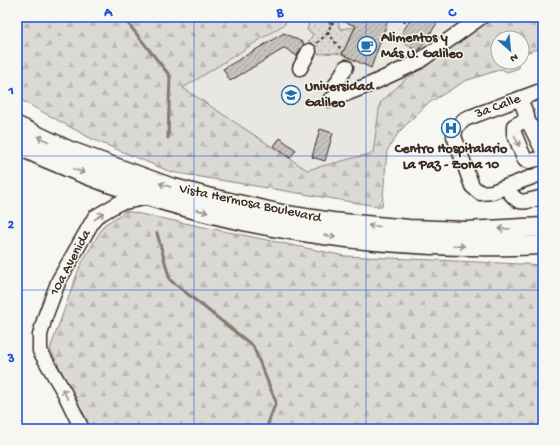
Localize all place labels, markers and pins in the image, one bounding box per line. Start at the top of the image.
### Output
place label: Alimentos y Más U. Galileo [380,30,464,63]
cafe icon: Alimentos y Más U. Galileo [356,35,378,57]
place label: Universidad Galileo [305,79,375,112]
school or university icon: Universidad Galileo [280,84,302,106]
hospital icon: Centro Hospitalario La Paz - Zona 10 [440,117,462,139]
place label: Centro Hospitalario La Paz - Zona 10 [394,141,508,174]

